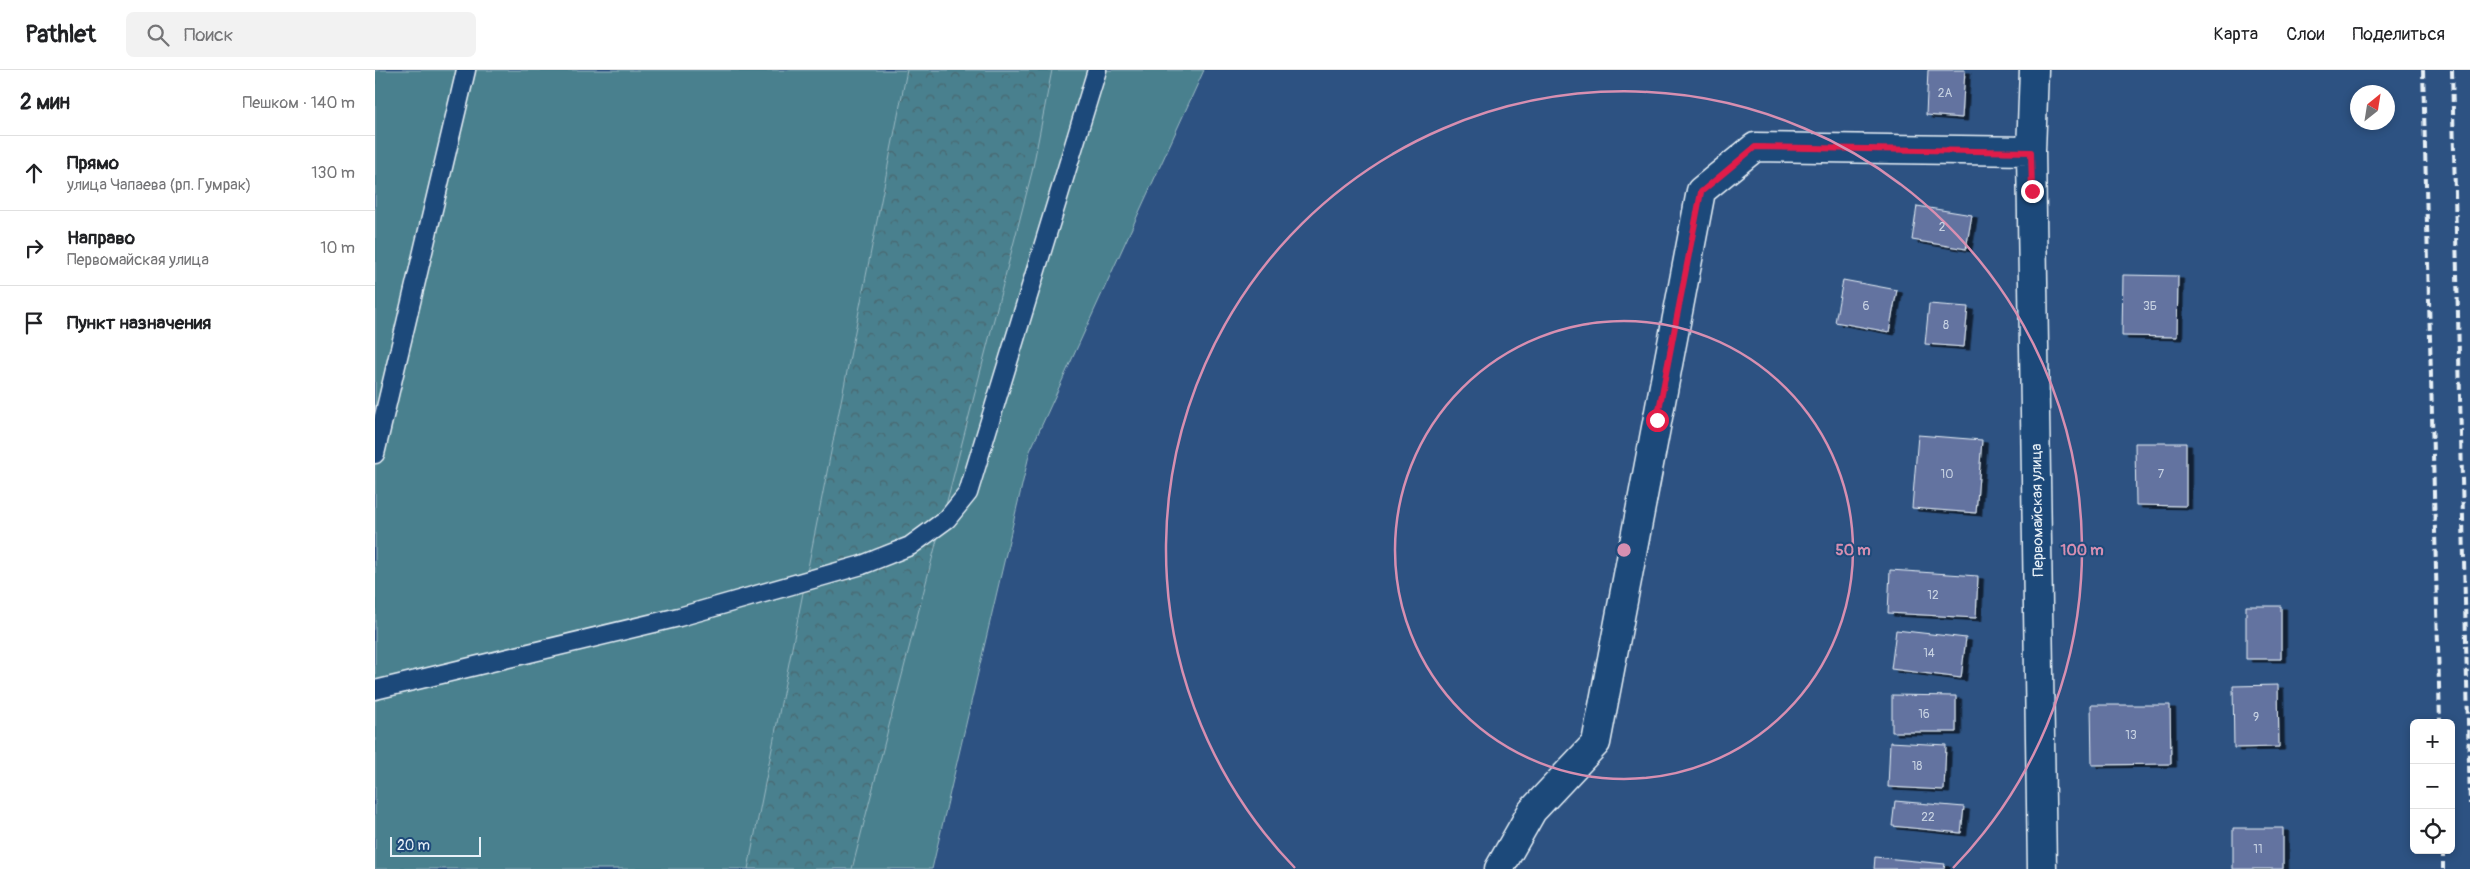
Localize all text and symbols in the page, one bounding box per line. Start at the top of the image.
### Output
search box [126,12,476,57]
text: Pathlet [25,20,96,49]
icon: search [144,21,172,49]
text: Поиск [184,23,233,47]
text: Карта [2214,23,2258,46]
text: Слои [2286,23,2324,46]
text: Поделиться [2352,23,2445,46]
north arrow [2350,85,2395,130]
house number: 2А [1938,86,1952,101]
text: 2 мин [20,89,70,116]
text: Пешком · 140 m [243,93,355,113]
text: Прямо [67,151,119,175]
icon: ahead [20,159,48,187]
text: 130 m [311,163,355,183]
text: улица Чапаева (рп. Гумрак) [67,175,251,195]
route end [2021,180,2044,203]
house number: 2 [1939,220,1946,235]
text: Направо [67,226,135,250]
icon: right [20,234,48,262]
text: 10 m [320,238,355,258]
text: Первомайская улица [67,250,209,270]
house number: 6 [1863,299,1870,314]
house number: 3Б [2143,299,2157,314]
icon: arrive [20,309,48,337]
text: Пункт назначения [67,311,211,335]
house number: 8 [1943,318,1949,333]
route start [1646,409,1669,432]
street label: Первомайская улица [2027,443,2048,577]
house number: 10 [1941,467,1953,482]
house number: 7 [2158,467,2165,482]
centre of rings [1615,541,1633,559]
text: 50 m [1836,541,1870,560]
text: 100 m [2061,541,2103,560]
house number: 12 [1927,588,1939,603]
house number: 14 [1923,646,1935,661]
house number: 16 [1918,707,1930,722]
house number: 9 [2253,710,2259,725]
map controls [2410,719,2455,854]
button: + [2410,719,2455,764]
house number: 13 [2125,728,2137,743]
house number: 18 [1912,759,1922,774]
button: − [2410,764,2455,809]
button: locate [2410,809,2455,854]
house number: 22 [1921,810,1935,825]
scale bar [390,834,481,857]
text: 20 m [397,837,430,854]
house number: 11 [2253,842,2263,857]

